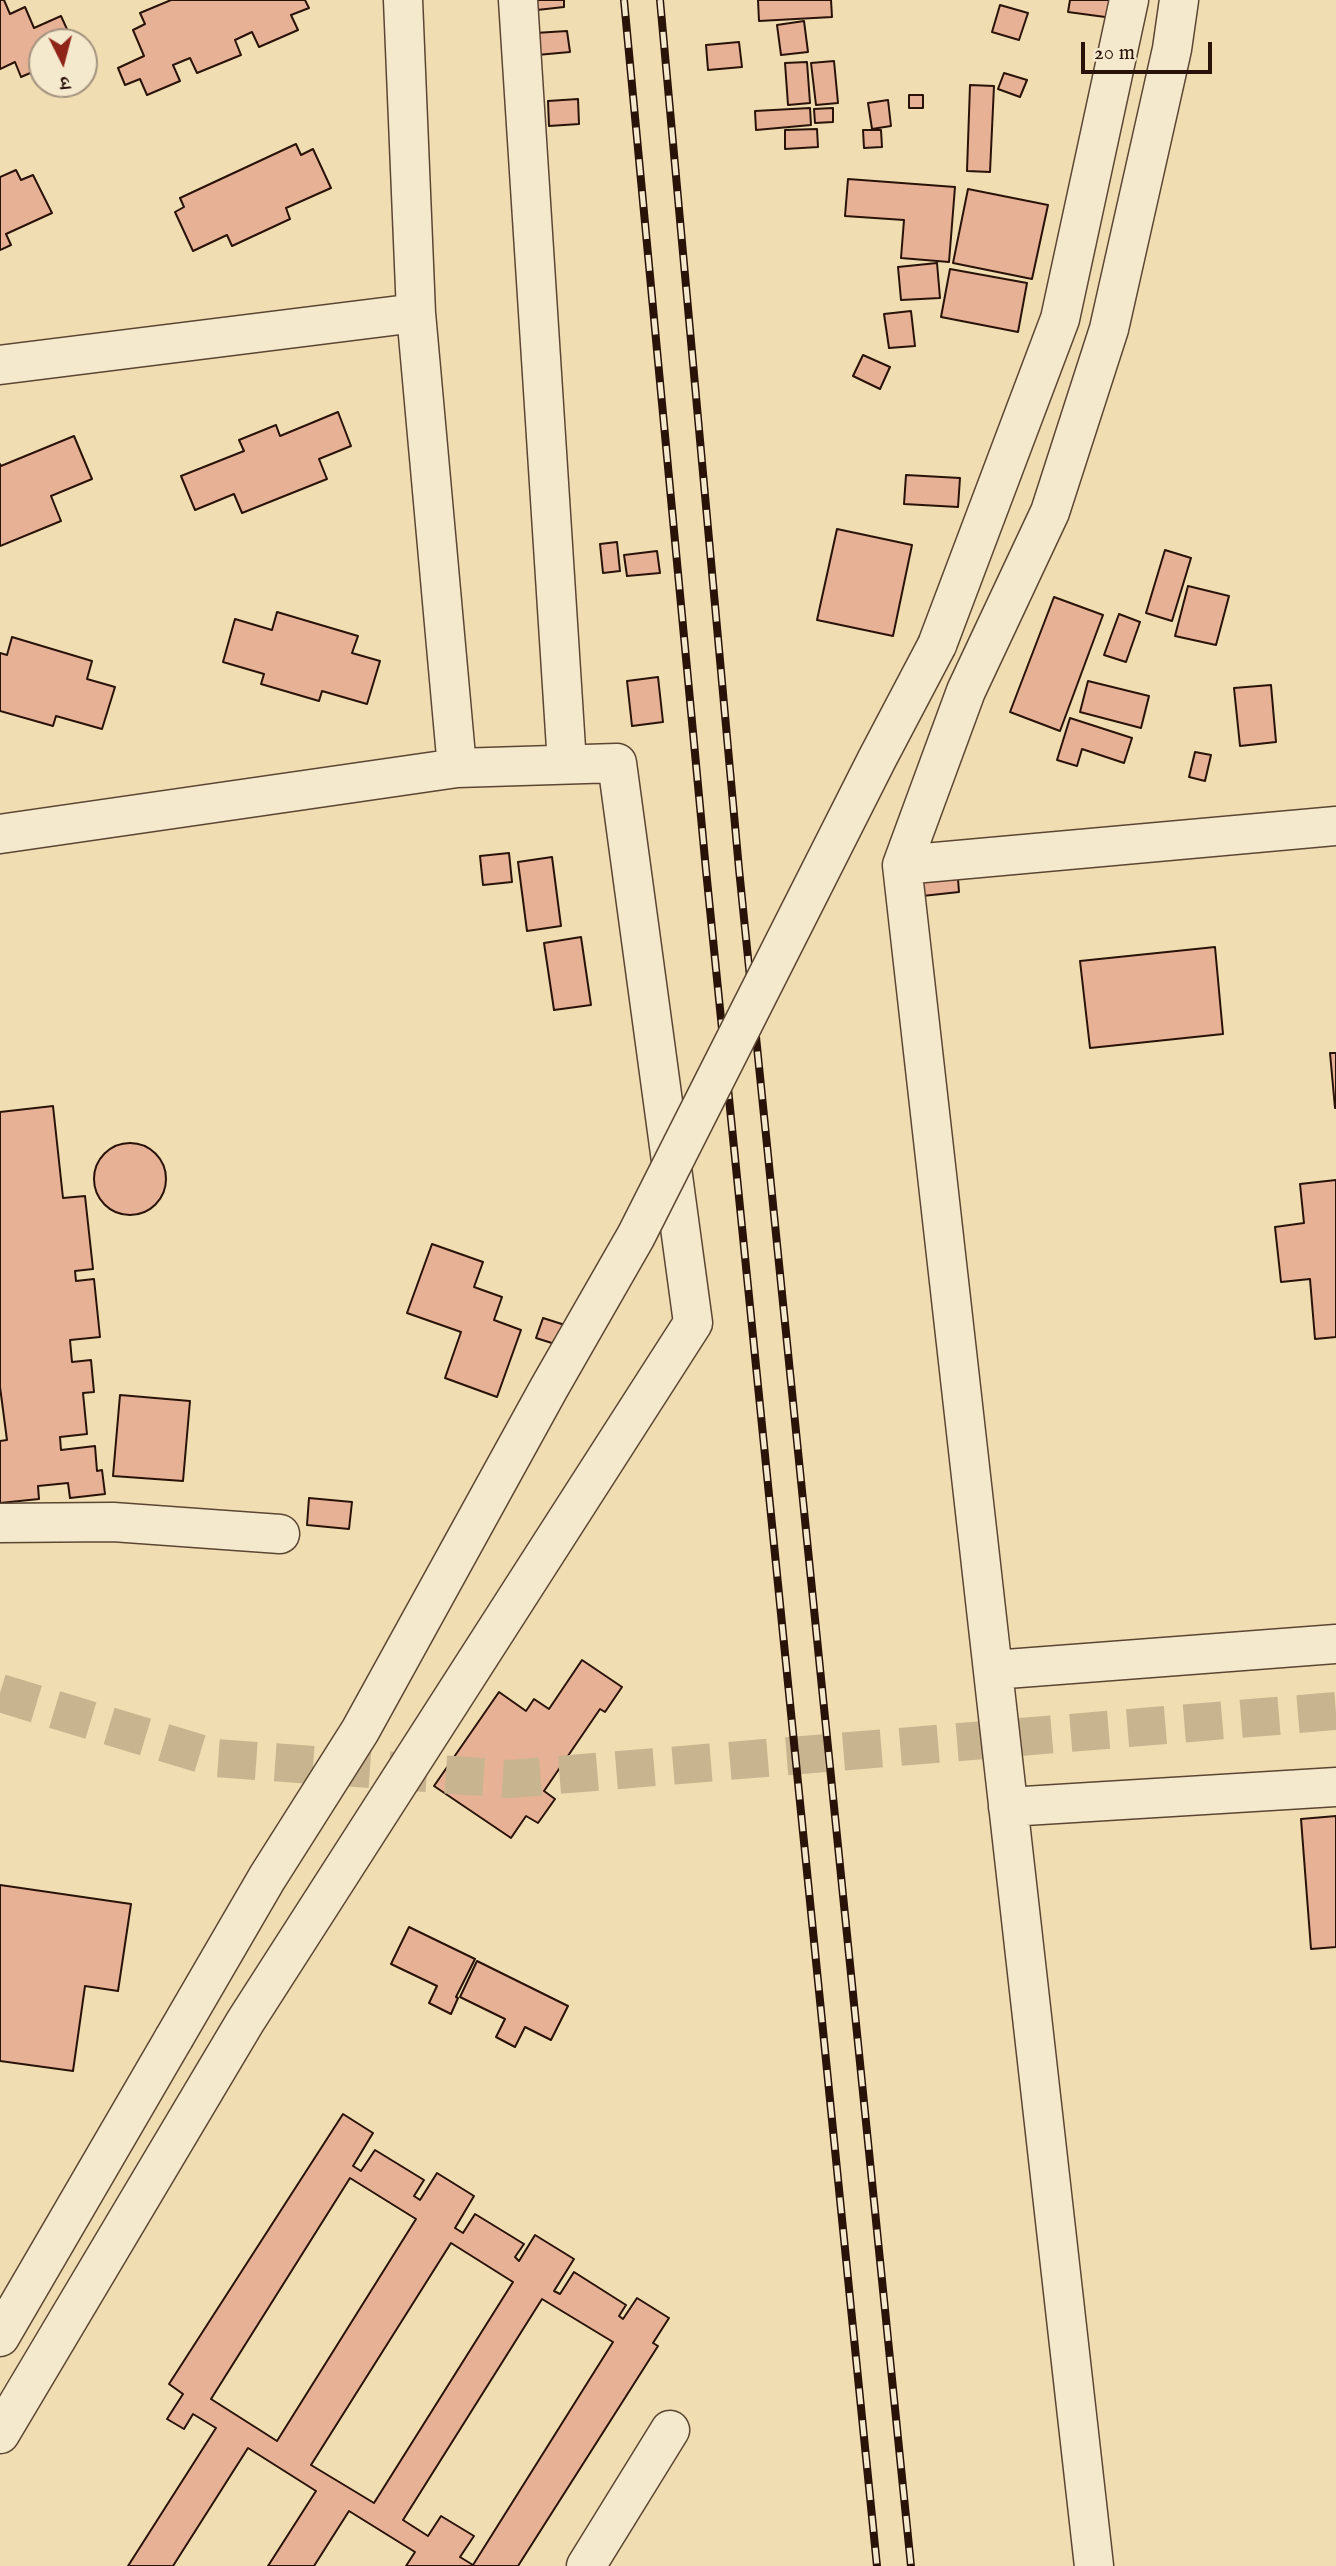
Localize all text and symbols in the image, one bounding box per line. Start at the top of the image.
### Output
north arrow [28,28,98,98]
scale bar [1084,28,1215,72]
text: 20 m [1094,40,1135,67]
text: उ [59,69,71,94]

